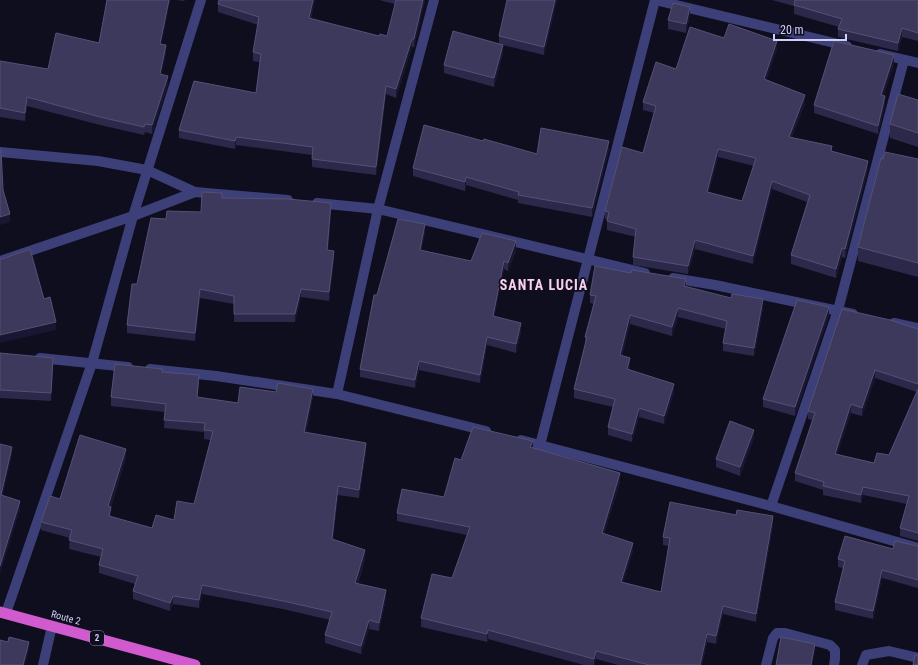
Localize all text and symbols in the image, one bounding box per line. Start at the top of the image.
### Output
scale bar [774,16,846,42]
text: 20 m [780,23,804,37]
district label: SANTA LUCIA [500,277,588,293]
street label: Route 2 [50,608,82,627]
road number: 2 [90,631,104,645]

